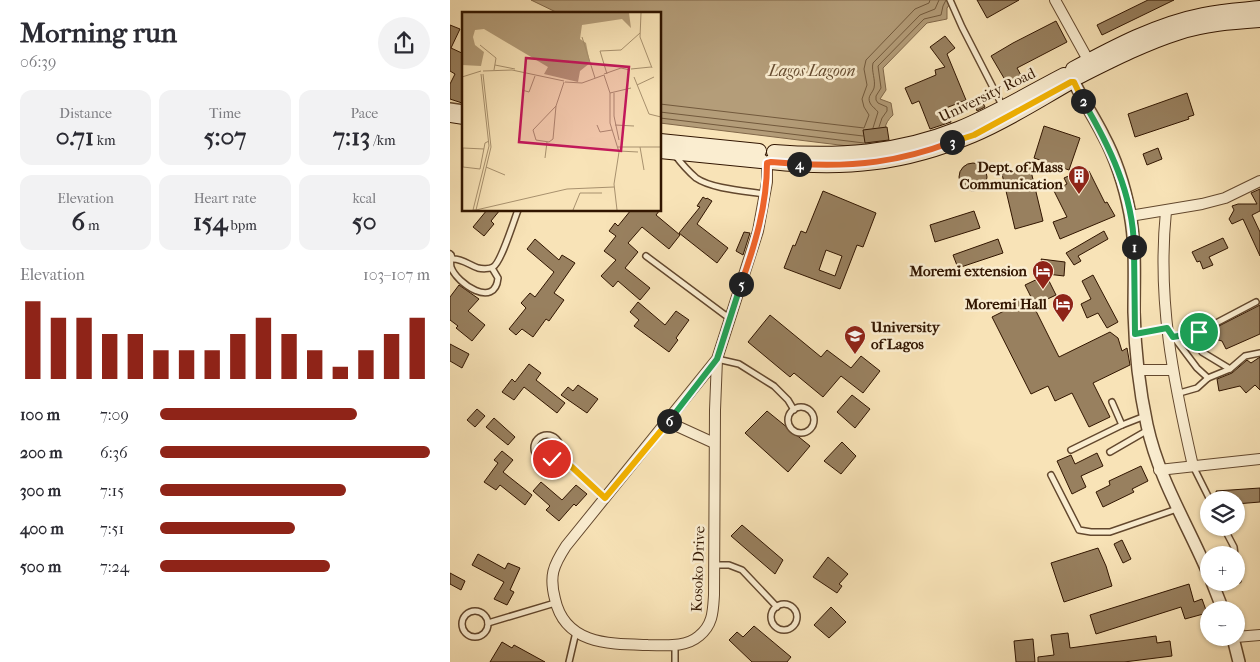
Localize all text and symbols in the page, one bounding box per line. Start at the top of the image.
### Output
inset map [462,12,661,211]
text: Morning run [20,16,177,49]
button: share [378,17,430,69]
text: 06:39 [20,52,56,71]
water label: Lagos Lagoon [768,61,855,80]
street label: University Road [936,63,1039,126]
pin: 2 [1070,88,1096,114]
text: 2 [1080,93,1087,110]
text: Distance [59,105,112,122]
text: Time [209,105,241,122]
text: Pace [350,105,378,122]
text: 0.71 [56,122,94,151]
text: 5:07 [204,122,246,151]
text: 7:13 [333,122,370,151]
pin: 3 [940,130,964,154]
text: km [94,132,116,149]
text: /km [370,132,396,149]
text: 3 [950,134,955,151]
pin: 4 [786,152,812,176]
text: 4 [795,156,804,173]
place label: Dept. of Mass Communication [960,158,1063,193]
building icon: Dept. of Mass Communication [1067,164,1091,195]
text: Elevation [57,190,114,207]
text: Heart rate [194,190,256,207]
text: kcal [353,190,376,207]
text: 6 [72,207,85,236]
text: 154 [193,207,227,236]
text: 50 [352,207,377,236]
text: m [85,217,100,234]
text: bpm [227,217,257,234]
pin: 1 [1122,234,1146,260]
text: 1 [1132,239,1137,256]
hotel icon: Moremi extension [1031,259,1055,290]
place label: Moremi extension [908,262,1027,280]
text: Elevation [20,265,85,284]
text: 103–107 m [363,265,430,284]
pin: 5 [728,272,754,296]
text: 5 [738,276,745,293]
hotel icon: Moremi Hall [1051,292,1075,323]
place label: Moremi Hall [964,295,1048,313]
pin [1178,311,1220,353]
place label: University of Lagos [870,318,941,353]
icon: arrive [1185,318,1213,346]
school or university icon: University of Lagos [843,324,867,355]
text: 100 m [20,405,60,424]
text: 7:09 [100,405,129,424]
pin: 6 [656,408,682,434]
text: 6 [666,413,673,430]
pin [531,438,573,480]
text: 200 m [20,443,63,462]
text: 6:36 [100,443,128,462]
icon: check [538,445,566,473]
text: 300 m [20,481,61,500]
text: 7:15 [100,481,124,500]
map controls [1200,491,1245,646]
button: layers [1200,491,1245,536]
text: 400 m [20,519,64,538]
text: 7:51 [100,519,124,538]
street label: Kosoko Drive [688,525,709,612]
button: + [1200,546,1245,591]
text: 500 m [20,557,61,576]
text: 7:24 [100,557,129,576]
button: − [1200,601,1245,646]

